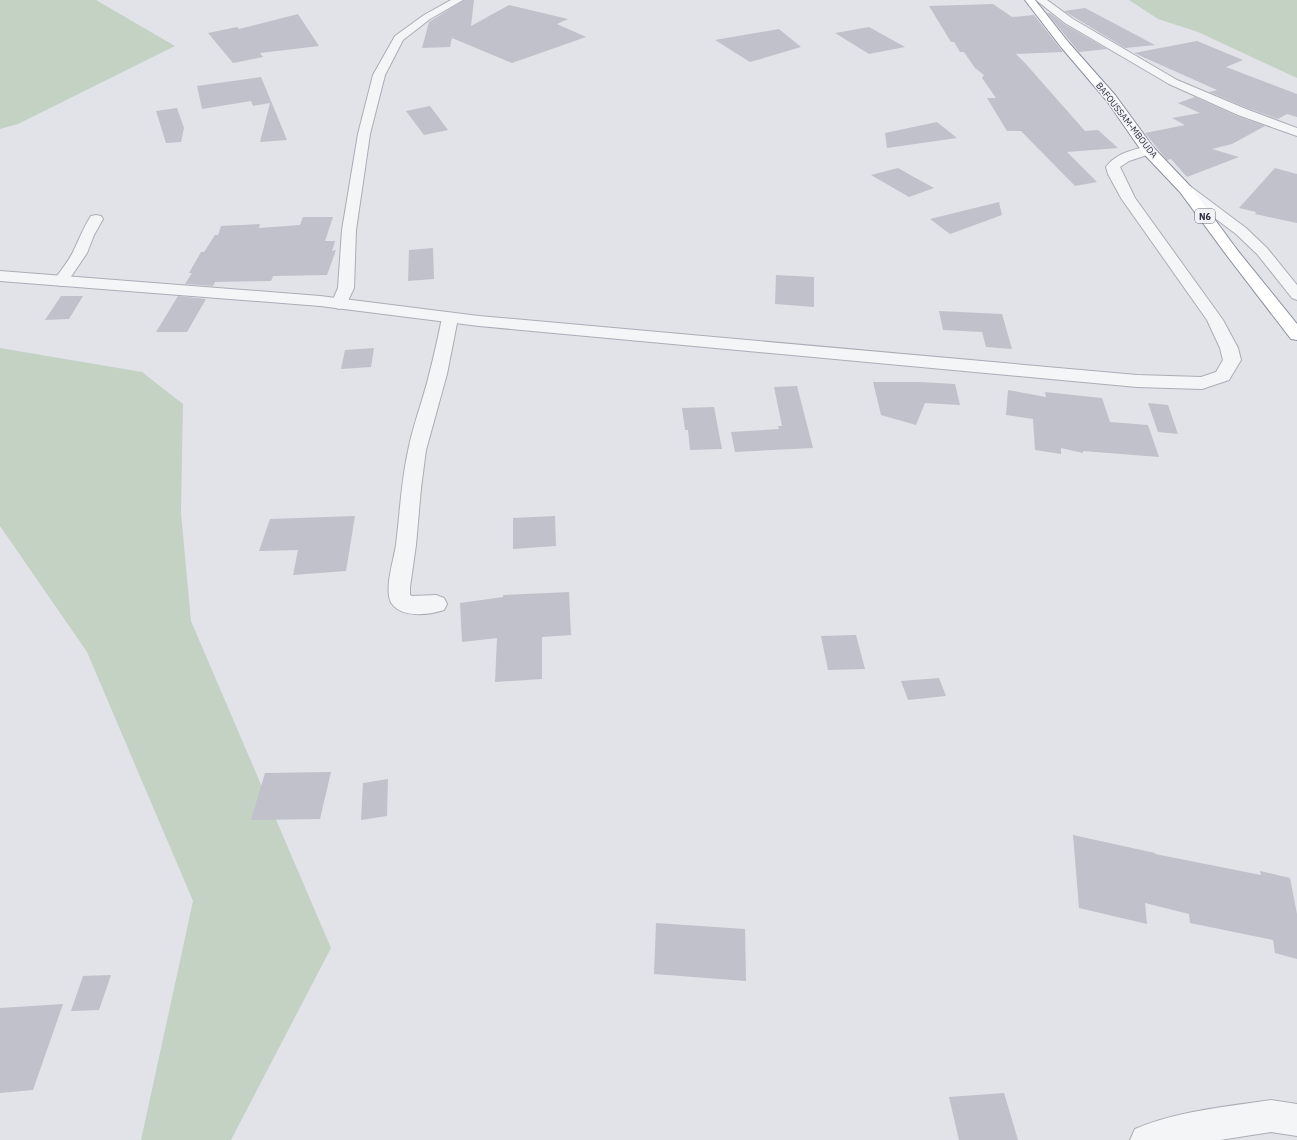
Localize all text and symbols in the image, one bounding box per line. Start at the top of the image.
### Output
street label: BAFOUSSAM-MBOUDA [1094,80,1160,160]
road number: N6 [1195,209,1215,223]

